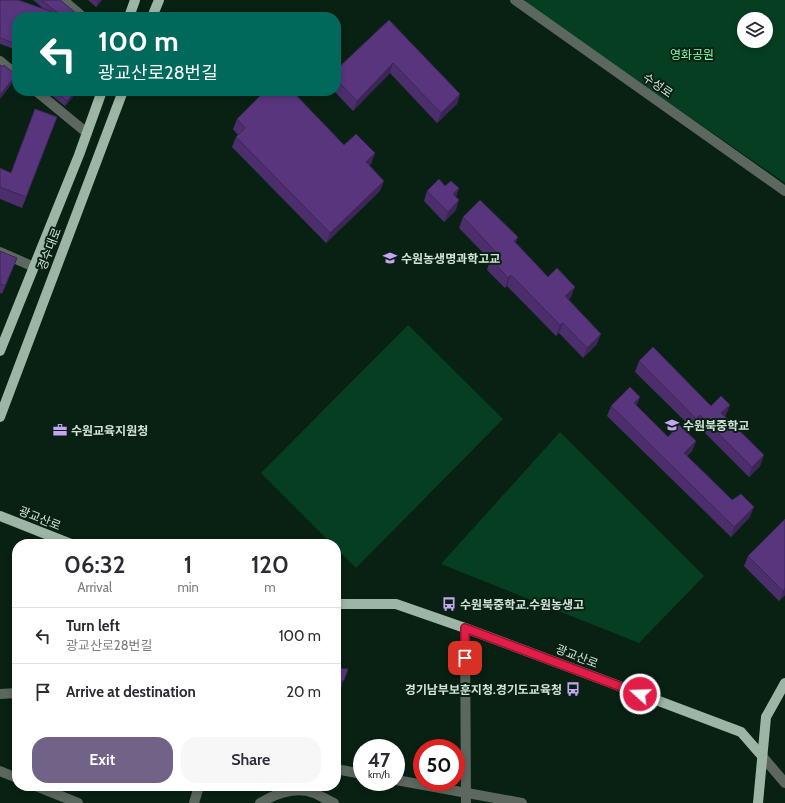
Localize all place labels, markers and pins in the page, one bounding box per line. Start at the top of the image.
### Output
school or university icon: 수원농생명과학고교 [382,250,398,266]
place label: 수원농생명과학고교 [401,251,500,266]
school or university icon: 수원북중학교 [664,417,680,433]
place label: 수원북중학교 [683,418,749,433]
office icon: 수원교육지원청 [52,422,68,438]
place label: 수원교육지원청 [71,423,148,438]
bus stop icon: 수원북중학교.수원농생고 [441,596,457,612]
place label: 수원북중학교.수원농생고 [460,597,584,612]
pin [448,641,482,675]
bus stop icon: 경기남부보훈지청.경기도교육청 [565,681,581,697]
place label: 경기남부보훈지청.경기도교육청 [405,682,562,697]

